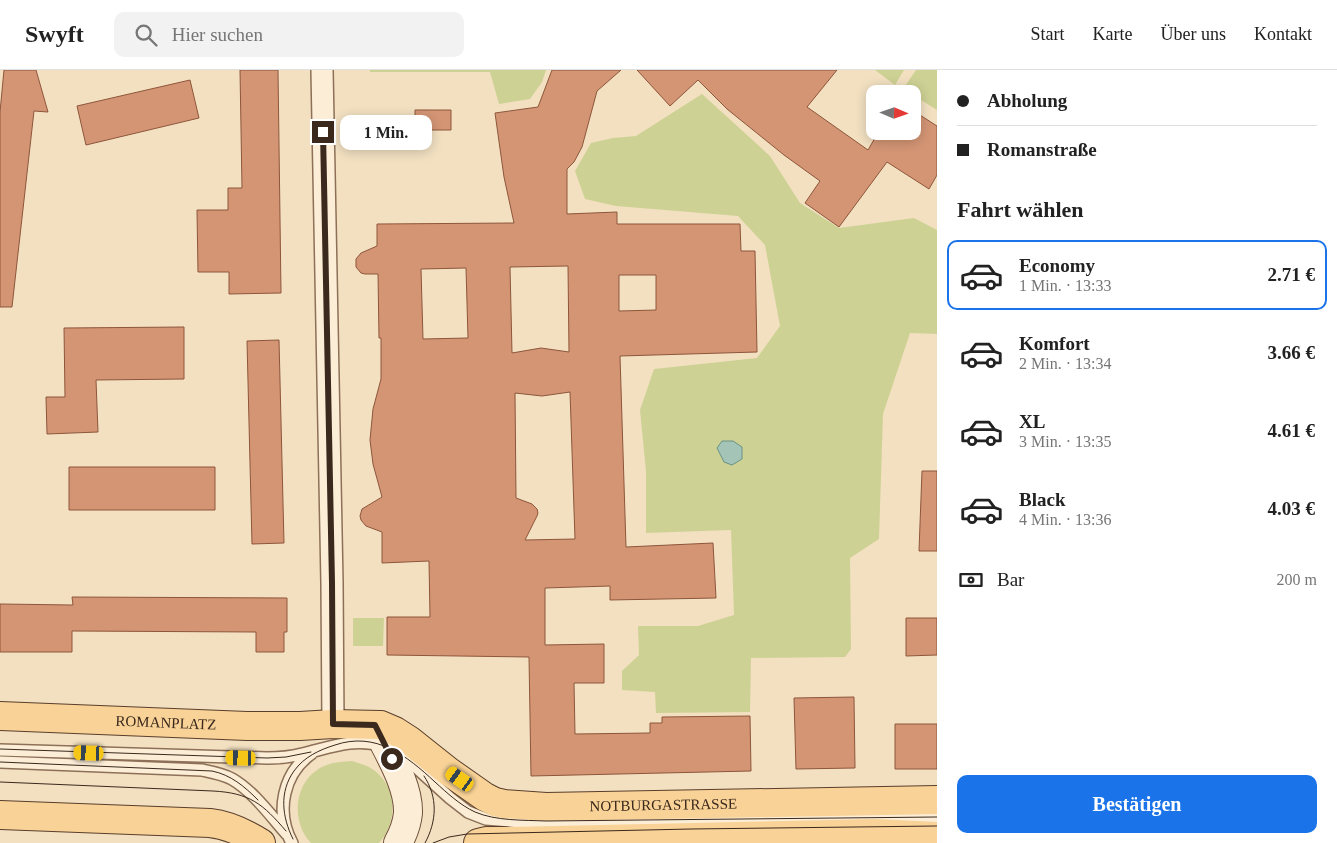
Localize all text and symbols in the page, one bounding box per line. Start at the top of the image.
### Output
search box [114,12,464,57]
text: Swyft [25,21,84,47]
icon: search [132,21,160,49]
text: Hier suchen [172,24,263,45]
text: Start [1031,24,1065,44]
text: Karte [1093,24,1133,44]
text: Über uns [1161,24,1226,44]
text: Kontakt [1254,24,1312,44]
north arrow [866,85,921,140]
map controls [866,85,921,140]
text: Abholung [987,90,1067,111]
callout: 1 Min. [340,114,433,150]
route end [312,121,334,143]
text: 1 Min. [364,124,408,141]
text: Romanstraße [987,139,1097,160]
text: Fahrt wählen [957,197,1084,222]
icon: car [959,253,1004,298]
text: Economy [1019,255,1095,276]
text: 2.71 € [1268,264,1315,285]
text: 1 Min. · 13:33 [1019,277,1111,294]
icon: car [959,331,1004,376]
text: Komfort [1019,333,1090,354]
text: 3.66 € [1268,342,1315,363]
text: 2 Min. · 13:34 [1019,355,1111,372]
icon: car [959,409,1004,454]
text: XL [1019,411,1045,432]
text: 4.61 € [1268,420,1315,441]
text: 3 Min. · 13:35 [1019,433,1111,450]
icon: car [959,487,1004,532]
text: Black [1019,489,1065,510]
text: 4.03 € [1268,498,1315,519]
text: 4 Min. · 13:36 [1019,511,1111,528]
icon: cash [957,566,985,594]
text: Bar [997,569,1024,590]
text: 200 m [1277,571,1317,588]
street label: ROMANPLATZ [115,713,217,733]
car [73,745,104,761]
route start [381,748,403,770]
car [225,750,256,766]
car [443,764,476,794]
button: Bestätigen [957,775,1317,833]
street label: NOTBURGASTRASSE [589,796,737,814]

